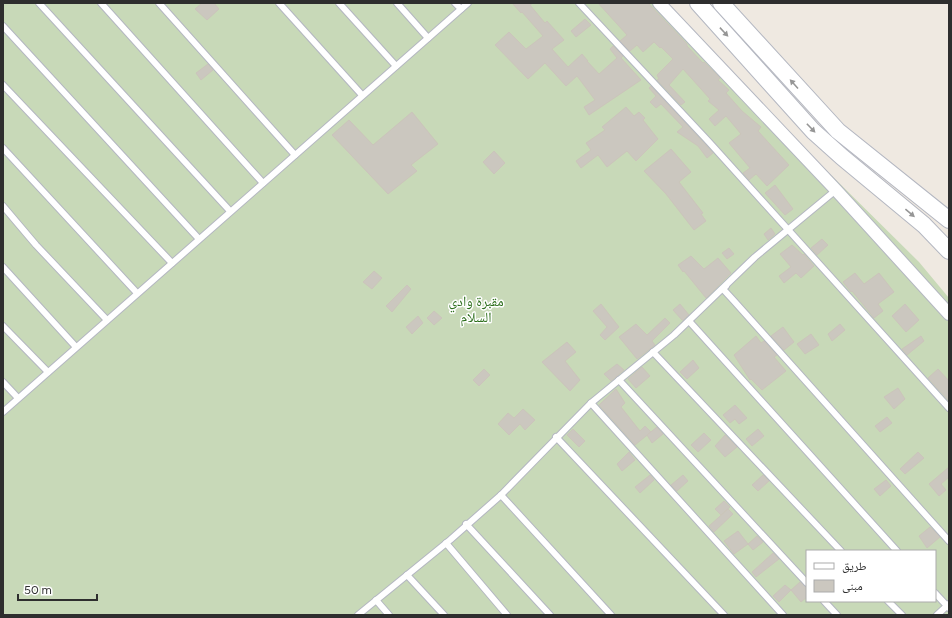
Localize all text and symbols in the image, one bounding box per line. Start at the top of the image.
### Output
one-way arrow [720,26,729,37]
one-way arrow [790,79,799,88]
one-way arrow [806,123,816,133]
one-way arrow [904,209,915,218]
park label: مقبرة وادي السلام [448,293,504,327]
legend [806,550,936,602]
text: طريق [842,559,867,573]
scale bar [18,576,97,602]
text: مبنى [842,579,863,593]
text: 50 m [24,583,52,597]

